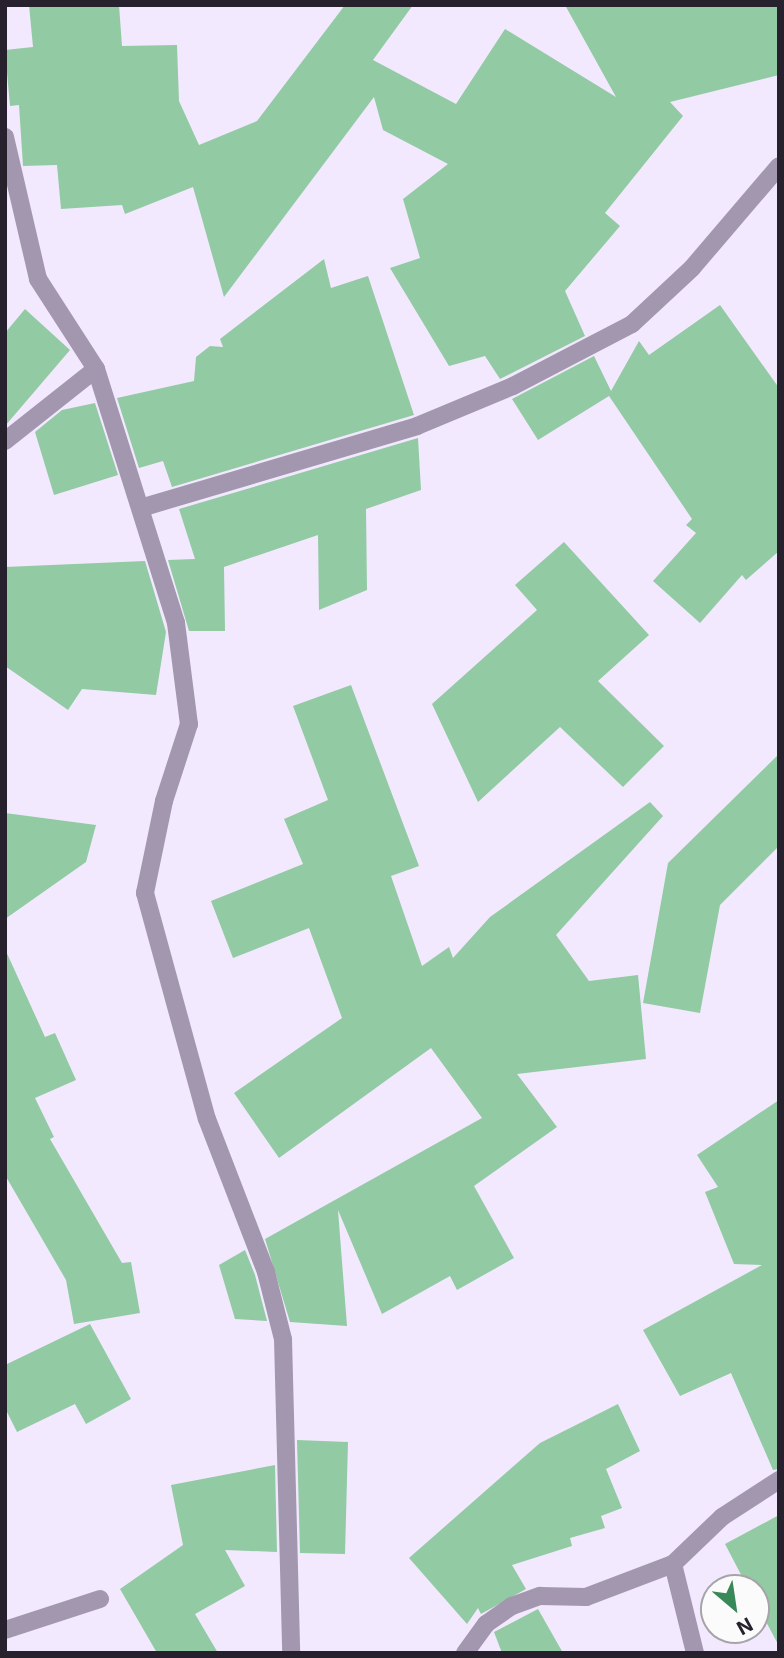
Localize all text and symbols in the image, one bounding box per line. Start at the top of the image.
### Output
north arrow [700,1574,770,1644]
text: N [733,1612,756,1640]

